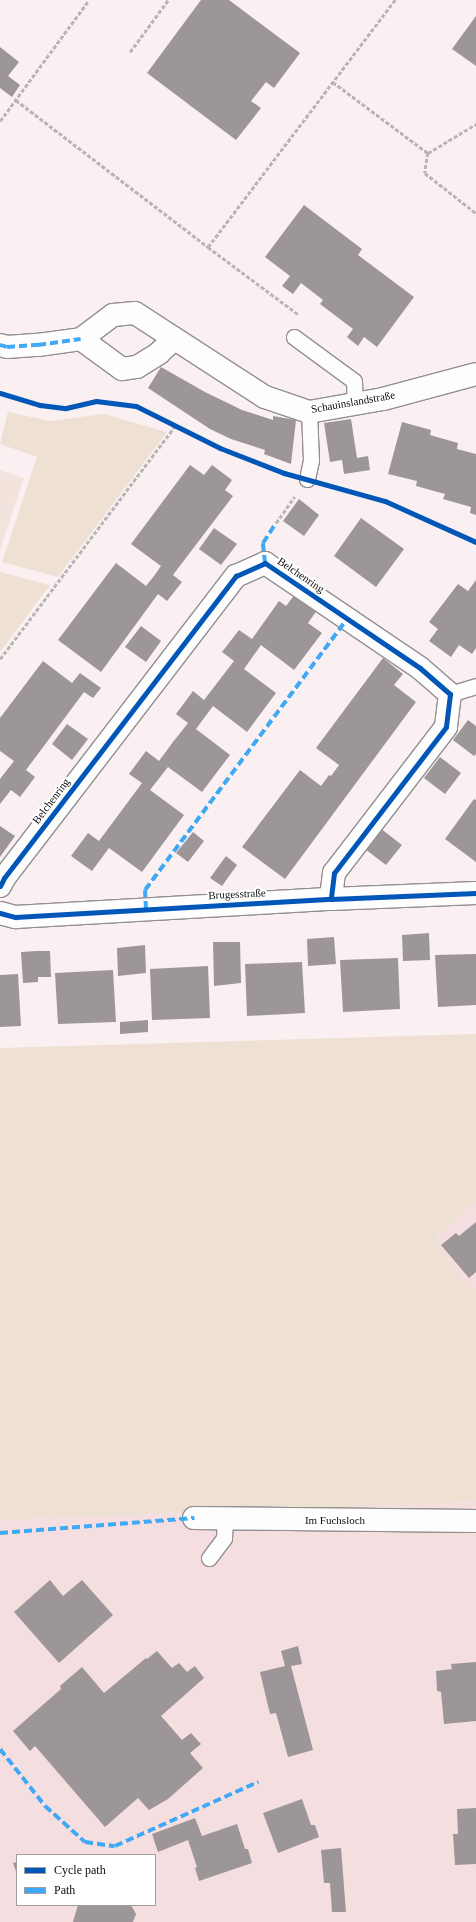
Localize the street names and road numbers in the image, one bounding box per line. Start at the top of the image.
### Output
street label: Schauinslandstraße [310,388,396,416]
street label: Belchenring [275,554,327,596]
street label: Belchenring [30,776,72,826]
street label: Brugesstraße [208,886,266,902]
street label: Im Fuchsloch [305,1513,365,1527]

